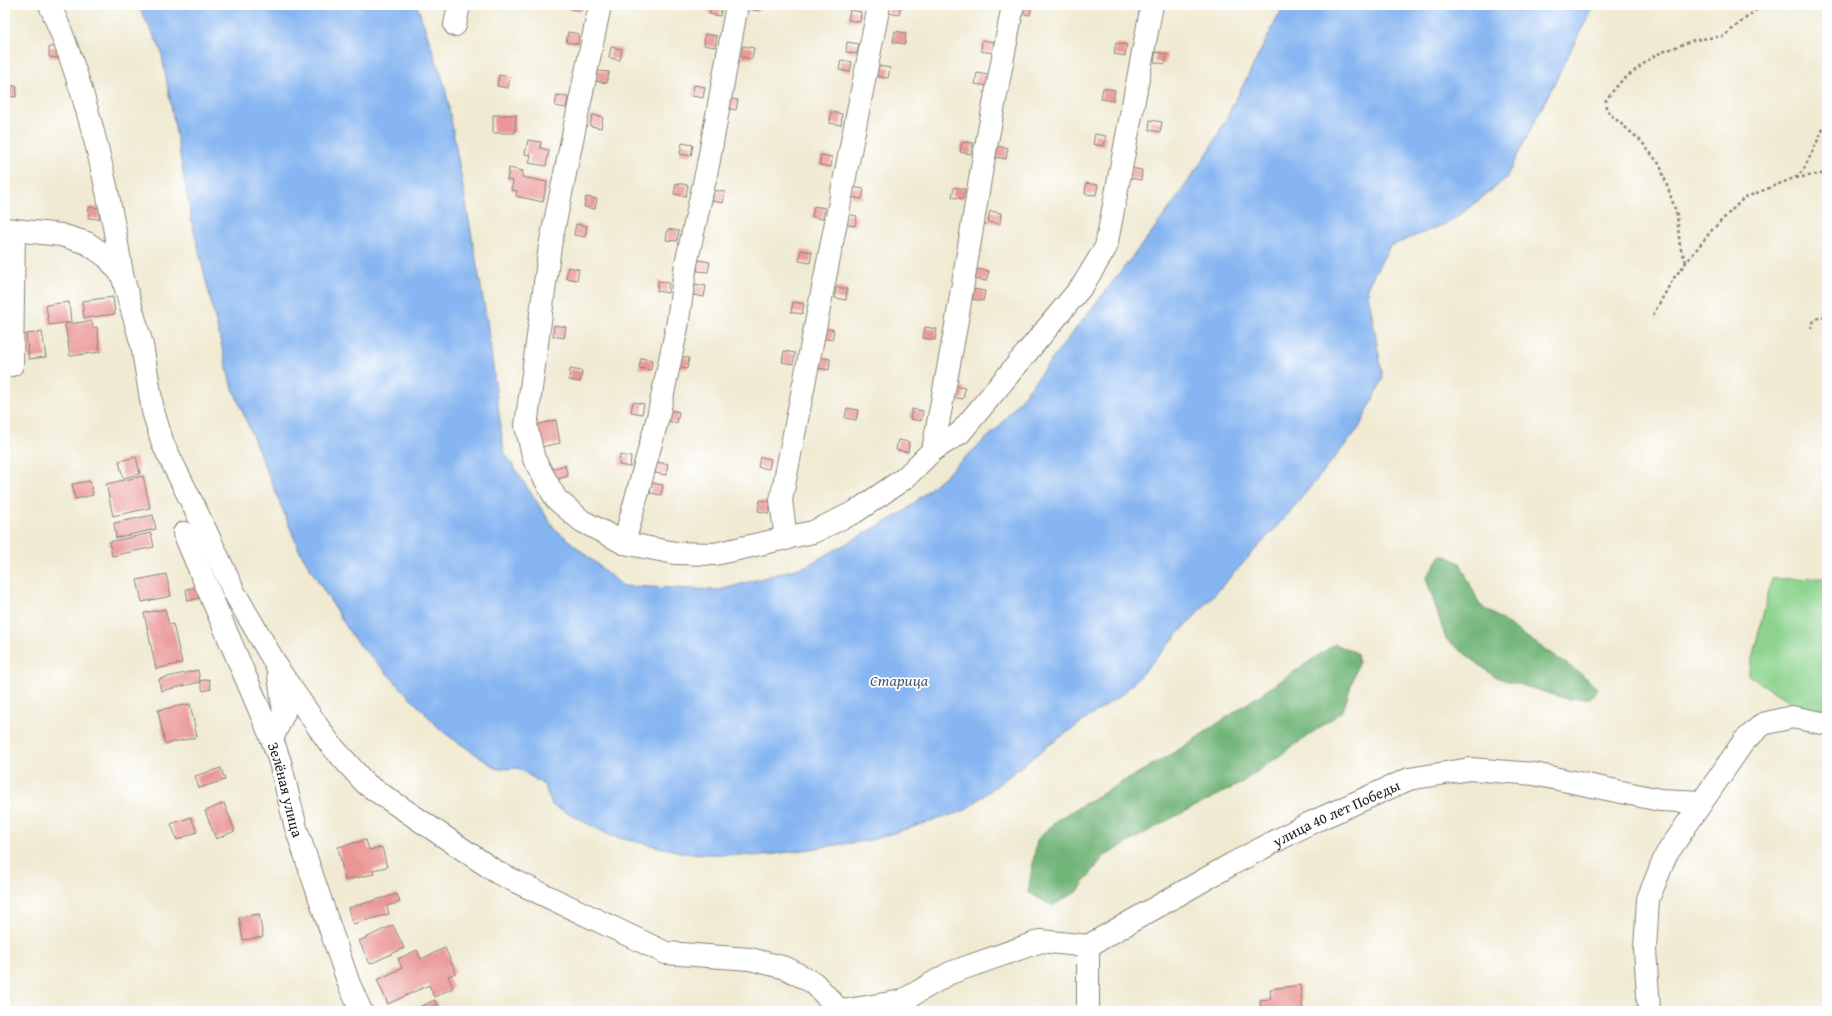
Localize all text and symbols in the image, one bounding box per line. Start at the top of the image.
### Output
water label: Старица [870,668,929,692]
street label: Зелёная улица [263,739,309,841]
street label: улица 40 лет Победы [1268,774,1404,852]

